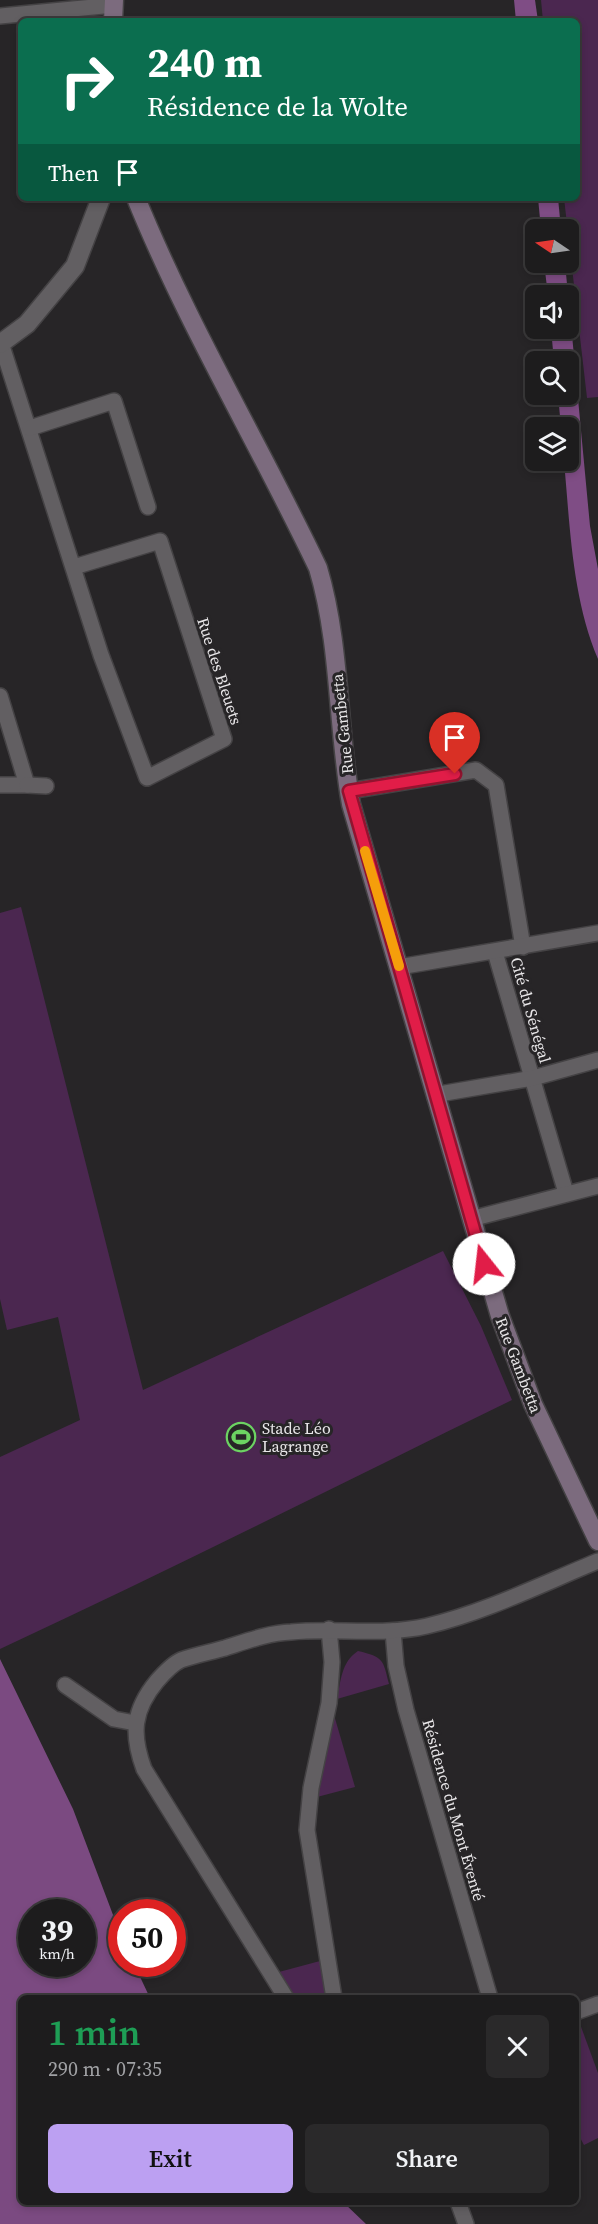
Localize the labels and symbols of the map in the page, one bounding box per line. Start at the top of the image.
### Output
north arrow [525,219,579,273]
street label: Rue des Bleuets [192,615,248,727]
street label: Rue Gambetta [326,672,358,775]
pin [429,712,480,774]
street label: Cité du Sénégal [505,955,557,1066]
position arrow [452,1232,516,1296]
street label: Rue Gambetta [491,1314,548,1417]
place label: Stade Léo Lagrange [262,1417,331,1457]
sports icon: Stade Léo Lagrange [225,1421,257,1453]
street label: Résidence du Mont Éventé [417,1716,491,1904]
speed limit sign: 50 [108,1899,186,1977]

